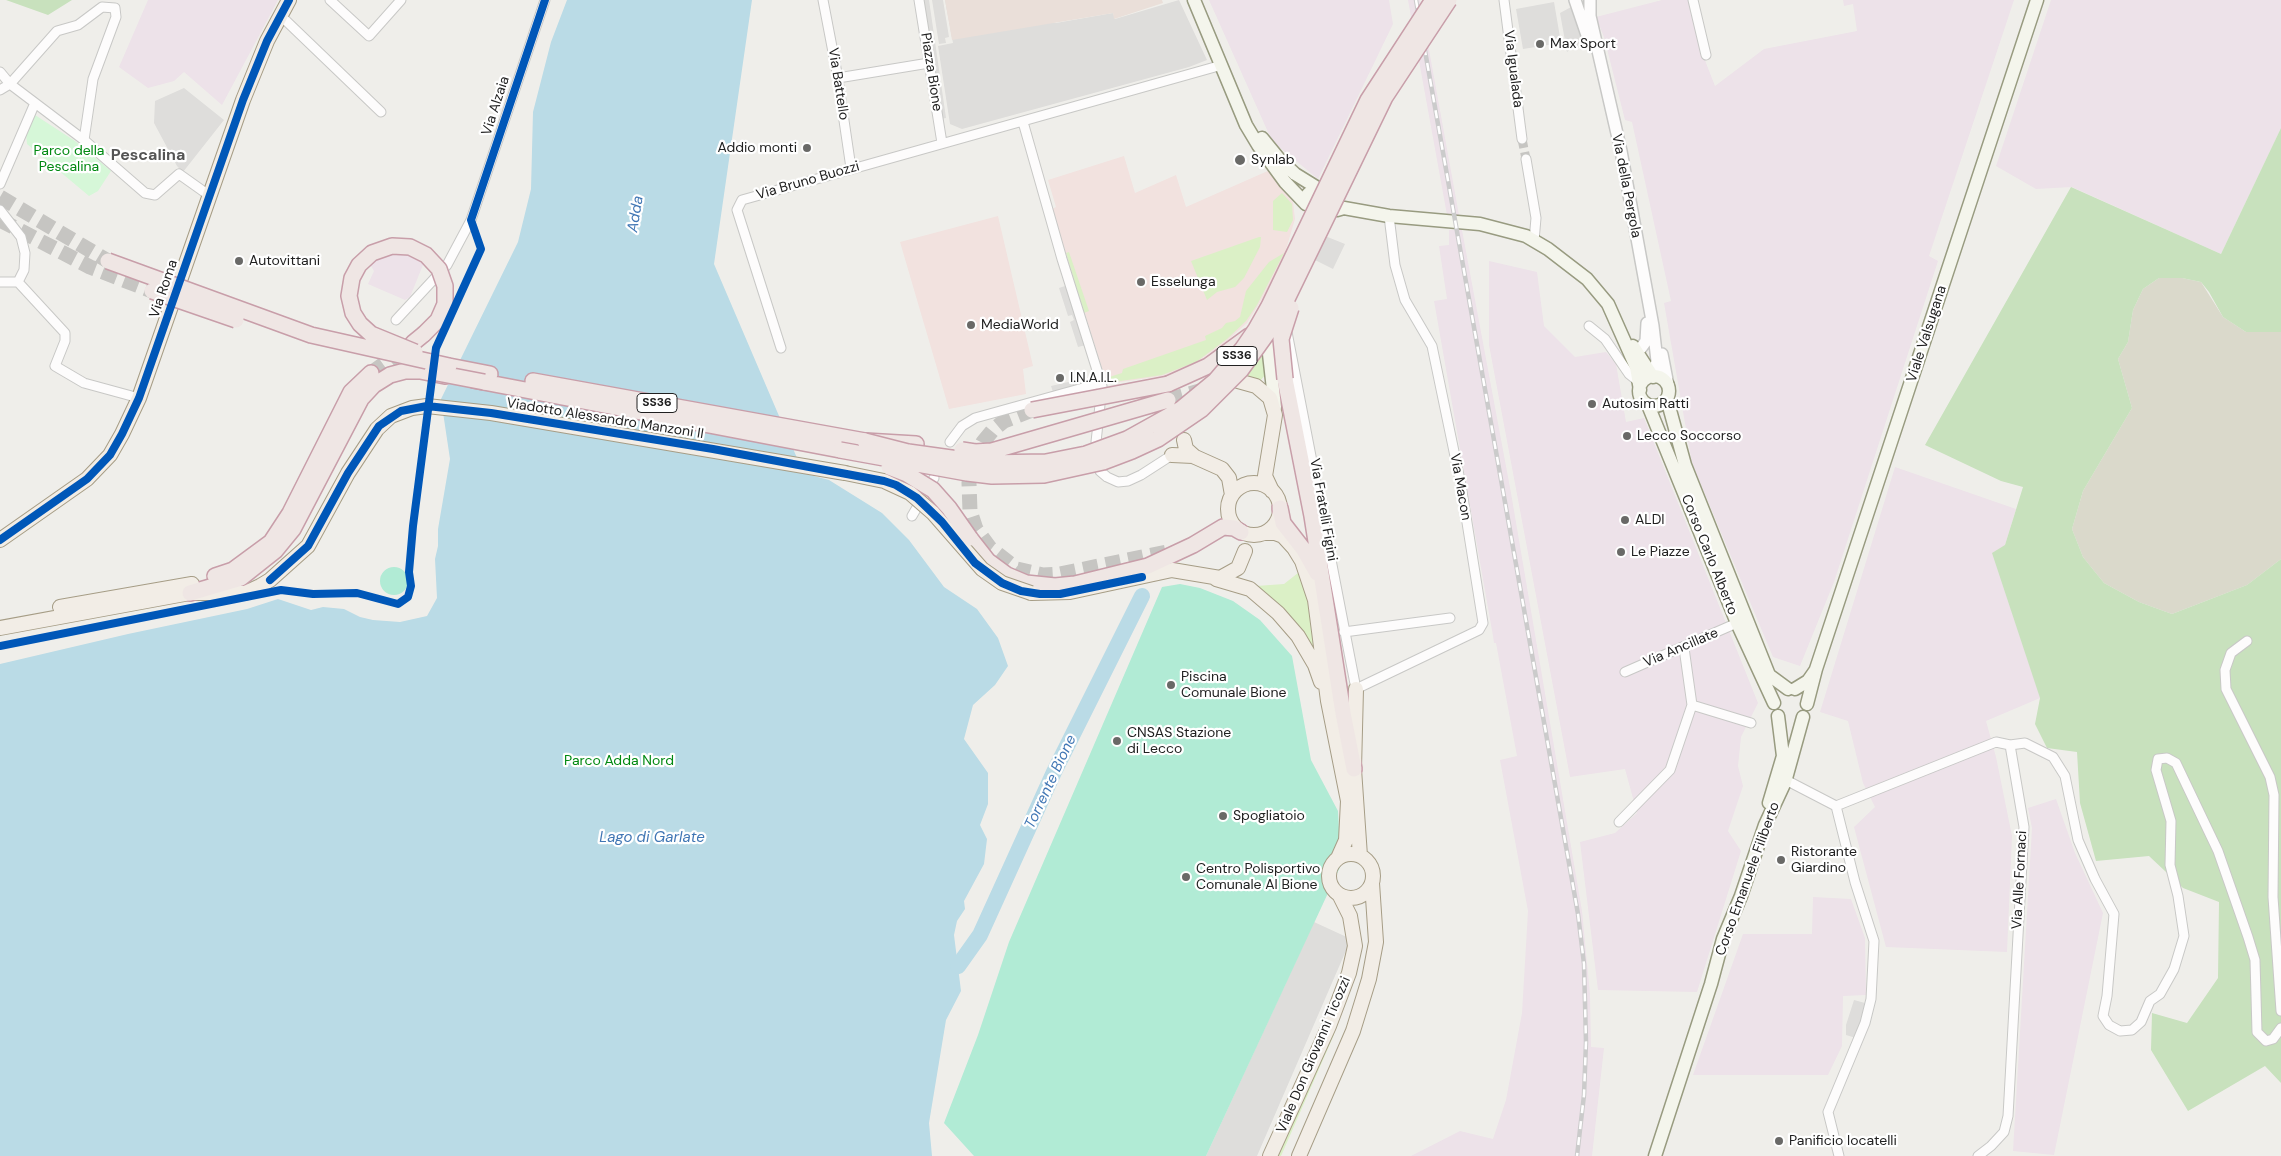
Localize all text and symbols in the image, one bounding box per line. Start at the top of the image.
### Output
street label: Via Igualada [1500,29,1526,109]
street label: Piazza Bione [916,31,946,113]
place label: Max Sport [1550,36,1616,52]
marker: Max Sport [1534,38,1546,50]
street label: Via Battello [824,47,852,121]
street label: Via Alzaia [479,74,513,138]
street label: Via della Pergola [1608,133,1644,239]
place label: Addio monti [717,140,797,156]
marker: Addio monti [801,142,813,154]
park label: Parco della Pescalina [34,143,104,176]
district label: Pescalina [111,146,185,166]
place label: Synlab [1251,152,1294,168]
marker: Synlab [1233,153,1247,167]
street label: Via Bruno Buozzi [754,158,862,204]
water label: Adda [624,194,648,234]
place label: Autovittani [249,253,320,269]
marker: Autovittani [233,255,245,267]
street label: Via Roma [146,258,182,320]
place label: Esselunga [1151,274,1216,290]
marker: Esselunga [1135,276,1147,288]
street label: Viale Valsugana [1903,284,1951,384]
place label: MediaWorld [981,317,1059,333]
marker: MediaWorld [965,319,977,331]
road number: SS36 [1217,346,1257,366]
place label: I.N.A.I.L. [1070,370,1117,386]
marker: I.N.A.I.L. [1054,372,1066,384]
road number: SS36 [637,393,677,412]
street label: Viadotto Alessandro Manzoni II [505,395,705,443]
place label: Autosim Ratti [1602,396,1689,412]
marker: Autosim Ratti [1586,398,1598,410]
place label: Lecco Soccorso [1637,428,1741,444]
marker: Lecco Soccorso [1621,430,1633,442]
street label: Via Macon [1446,452,1474,522]
street label: Via Fratelli Figini [1306,457,1340,563]
street label: Corso Carlo Alberto [1677,492,1741,618]
place label: ALDI [1635,512,1665,528]
marker: ALDI [1619,514,1631,526]
place label: Le Piazze [1631,544,1690,560]
marker: Le Piazze [1615,546,1627,558]
street label: Via Ancillate [1641,625,1721,671]
place label: Piscina Comunale Bione [1181,669,1286,702]
marker: Piscina Comunale Bione [1165,679,1177,691]
place label: CNSAS Stazione di Lecco [1127,725,1231,758]
water label: Torrente Bione [1021,732,1081,832]
marker: CNSAS Stazione di Lecco [1111,735,1123,747]
park label: Parco Adda Nord [564,753,674,769]
street label: Corso Emanuele Filiberto [1712,800,1784,958]
place label: Spogliatoio [1233,808,1305,824]
marker: Spogliatoio [1217,810,1229,822]
water label: Lago di Garlate [599,829,705,847]
street label: Via Alle Fornaci [2009,830,2031,930]
place label: Ristorante Giardino [1791,844,1857,876]
marker: Ristorante Giardino [1775,854,1787,866]
place label: Centro Polisportivo Comunale Al Bione [1196,861,1320,894]
marker: Centro Polisportivo Comunale Al Bione [1180,871,1192,883]
street label: Viale Don Giovanni Ticozzi [1273,974,1355,1136]
place label: Panificio locatelli [1789,1133,1897,1149]
marker: Panificio locatelli [1773,1135,1785,1147]

